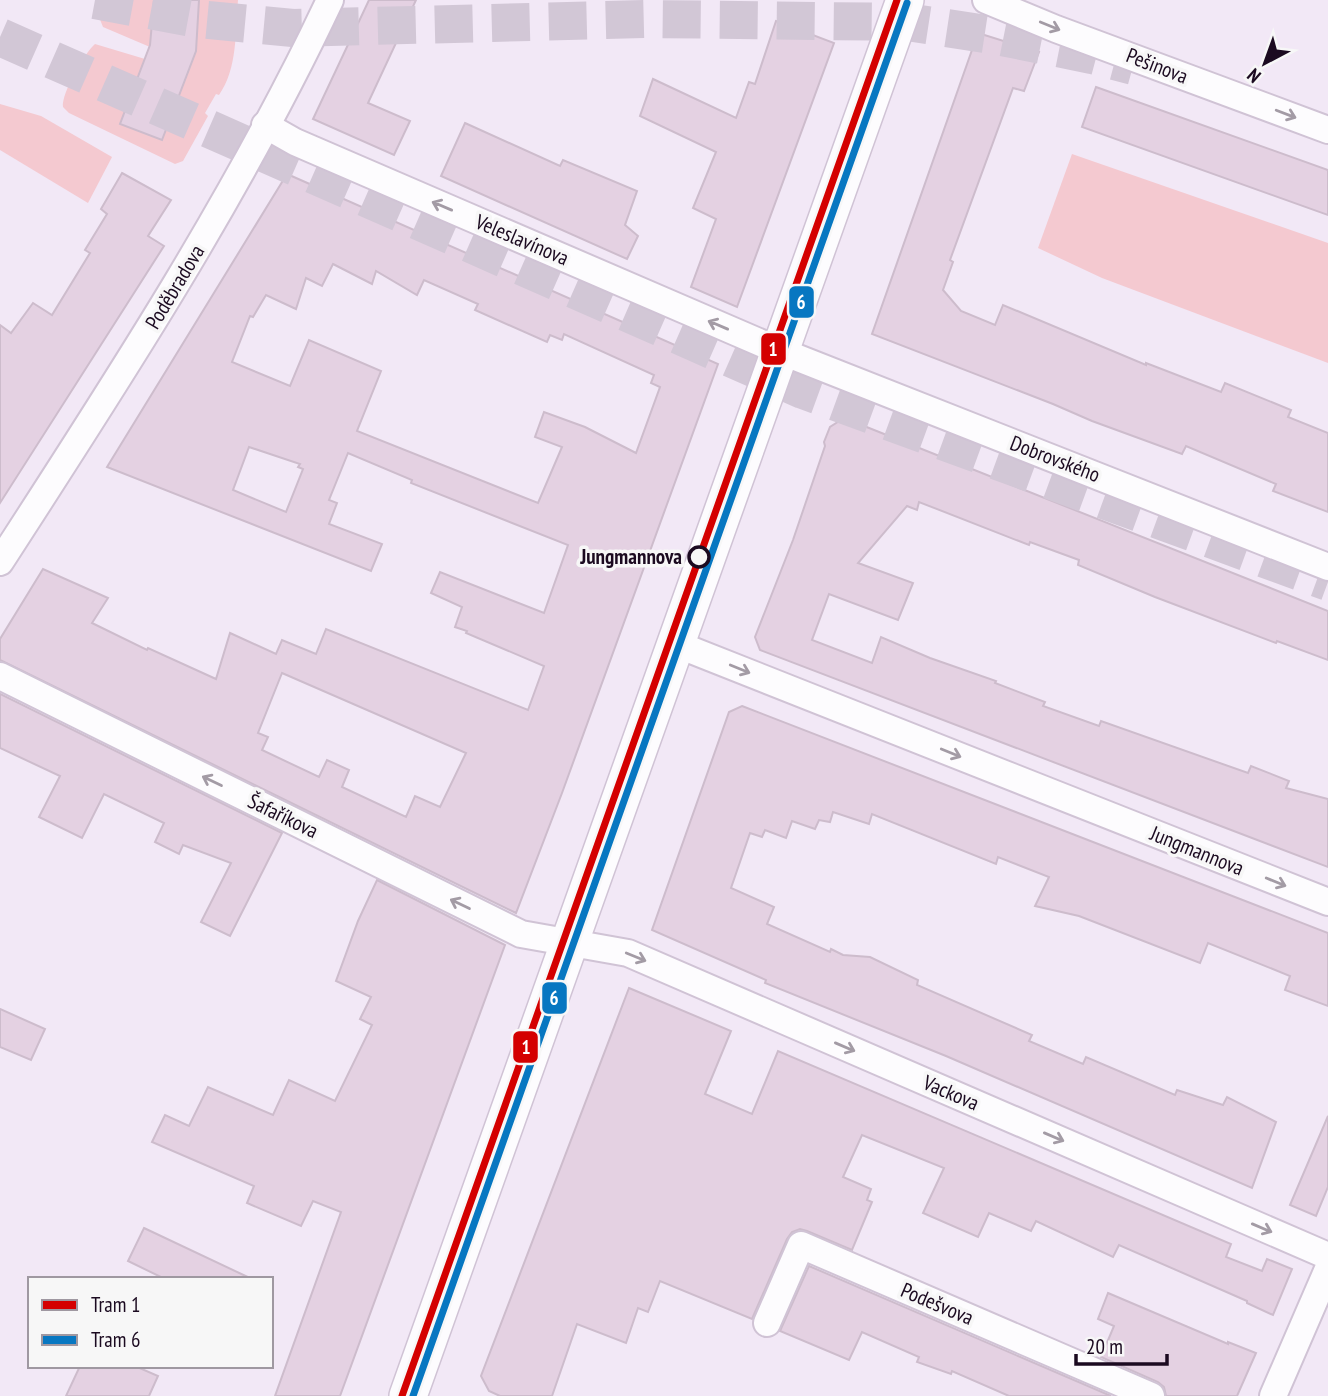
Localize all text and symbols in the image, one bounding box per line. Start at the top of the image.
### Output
one-way arrow [1038,20,1060,33]
north arrow [1230,28,1300,98]
street label: Pešinova [1123,41,1192,90]
text: N [1242,63,1266,88]
one-way arrow [1274,109,1296,122]
one-way arrow [432,199,453,212]
street label: Veleslavínova [471,207,573,271]
street label: Poděbradova [139,240,210,334]
line badge: 6 [788,285,815,319]
text: 6 [796,290,806,314]
one-way arrow [708,318,730,331]
line badge: 1 [760,332,787,366]
text: 1 [768,337,778,361]
street label: Dobrovského [1006,429,1104,488]
place label: Jungmannova [579,543,682,570]
marker: Jungmannova [688,546,710,568]
one-way arrow [728,663,750,676]
one-way arrow [940,747,962,760]
one-way arrow [202,774,223,787]
street label: Šafaříkova [244,787,323,844]
street label: Jungmannova [1146,819,1248,881]
one-way arrow [1265,876,1287,889]
one-way arrow [450,896,471,910]
one-way arrow [625,951,646,964]
line badge: 6 [541,981,568,1015]
text: 6 [549,986,559,1010]
line badge: 1 [512,1030,539,1064]
text: 1 [521,1035,531,1059]
one-way arrow [834,1041,855,1054]
street label: Vackova [918,1068,983,1116]
one-way arrow [1042,1131,1064,1144]
one-way arrow [1251,1222,1273,1235]
street label: Podešvova [897,1276,978,1331]
legend [28,1277,273,1368]
text: Tram 1 [91,1291,140,1318]
scale bar [1076,1322,1167,1366]
text: Tram 6 [91,1326,140,1353]
text: 20 m [1086,1333,1123,1360]

